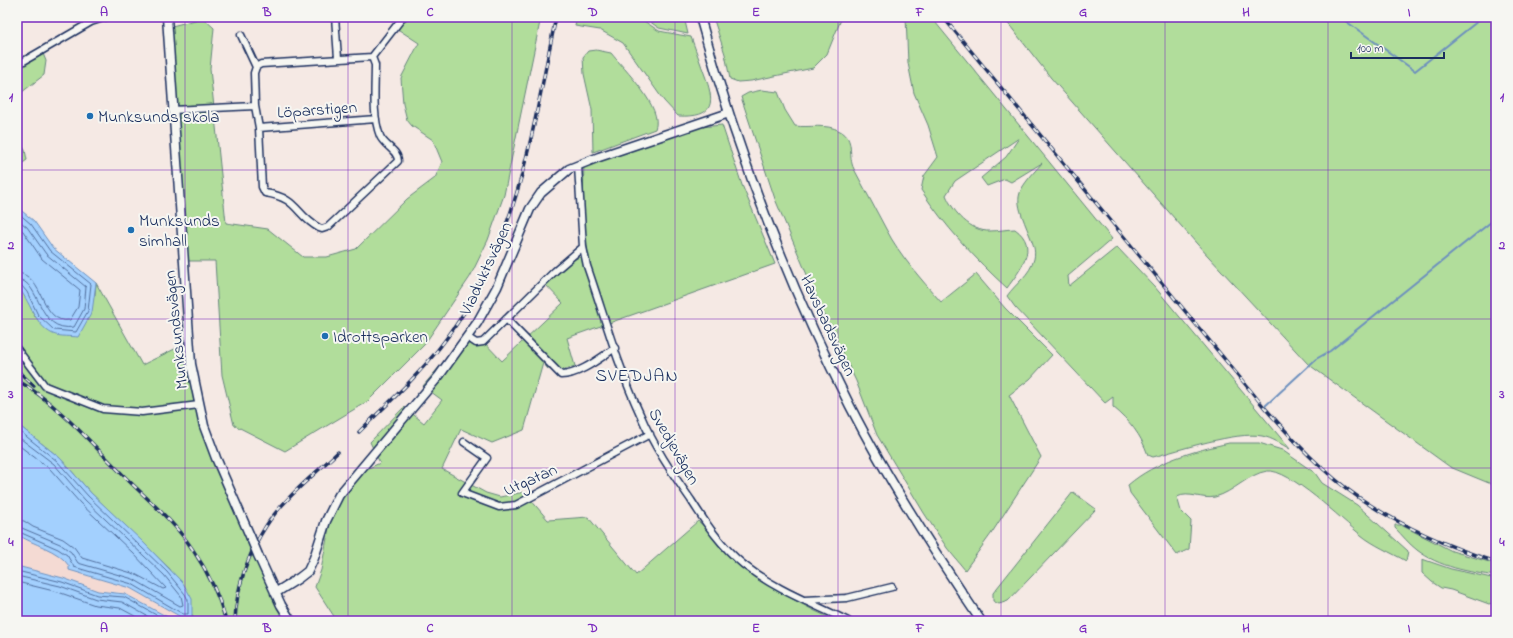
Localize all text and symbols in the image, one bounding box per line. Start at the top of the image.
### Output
text: A [100,3,108,22]
text: B [262,3,272,22]
text: C [426,3,434,22]
text: D [587,3,598,22]
text: E [752,3,760,22]
text: F [915,3,925,22]
text: G [1079,3,1087,22]
text: H [1242,3,1250,22]
text: I [1407,3,1411,22]
scale bar [1351,34,1444,60]
text: 100 m [1357,40,1384,58]
text: 1 [9,88,14,107]
text: 1 [1500,88,1505,107]
street label: Löparstigen [276,95,358,128]
place label: Munksunds skola [98,105,219,130]
marker: Munksunds skola [85,111,95,121]
place label: Munksunds simhall [139,209,220,254]
street label: Viaduktsvägen [453,218,521,321]
marker: Munksunds simhall [126,225,136,235]
text: 2 [7,236,15,255]
text: 2 [1498,236,1506,255]
street label: Munksundsvägen [158,269,197,391]
street label: Havsbadsvägen [791,271,862,381]
place label: Idrottsparken [333,325,428,350]
marker: Idrottsparken [320,331,330,341]
district label: SVEDJAN [595,364,679,390]
text: 3 [7,385,14,404]
text: 3 [1498,385,1505,404]
street label: Svedjevägen [640,404,706,491]
street label: Utgatan [500,457,562,505]
text: 4 [7,533,14,552]
text: 4 [1498,533,1505,552]
text: A [100,619,108,638]
text: B [262,619,272,638]
text: C [426,619,434,638]
text: D [587,619,598,638]
text: E [752,619,760,638]
text: F [915,619,925,638]
text: G [1079,619,1087,638]
text: H [1242,619,1250,638]
text: I [1407,619,1411,638]

